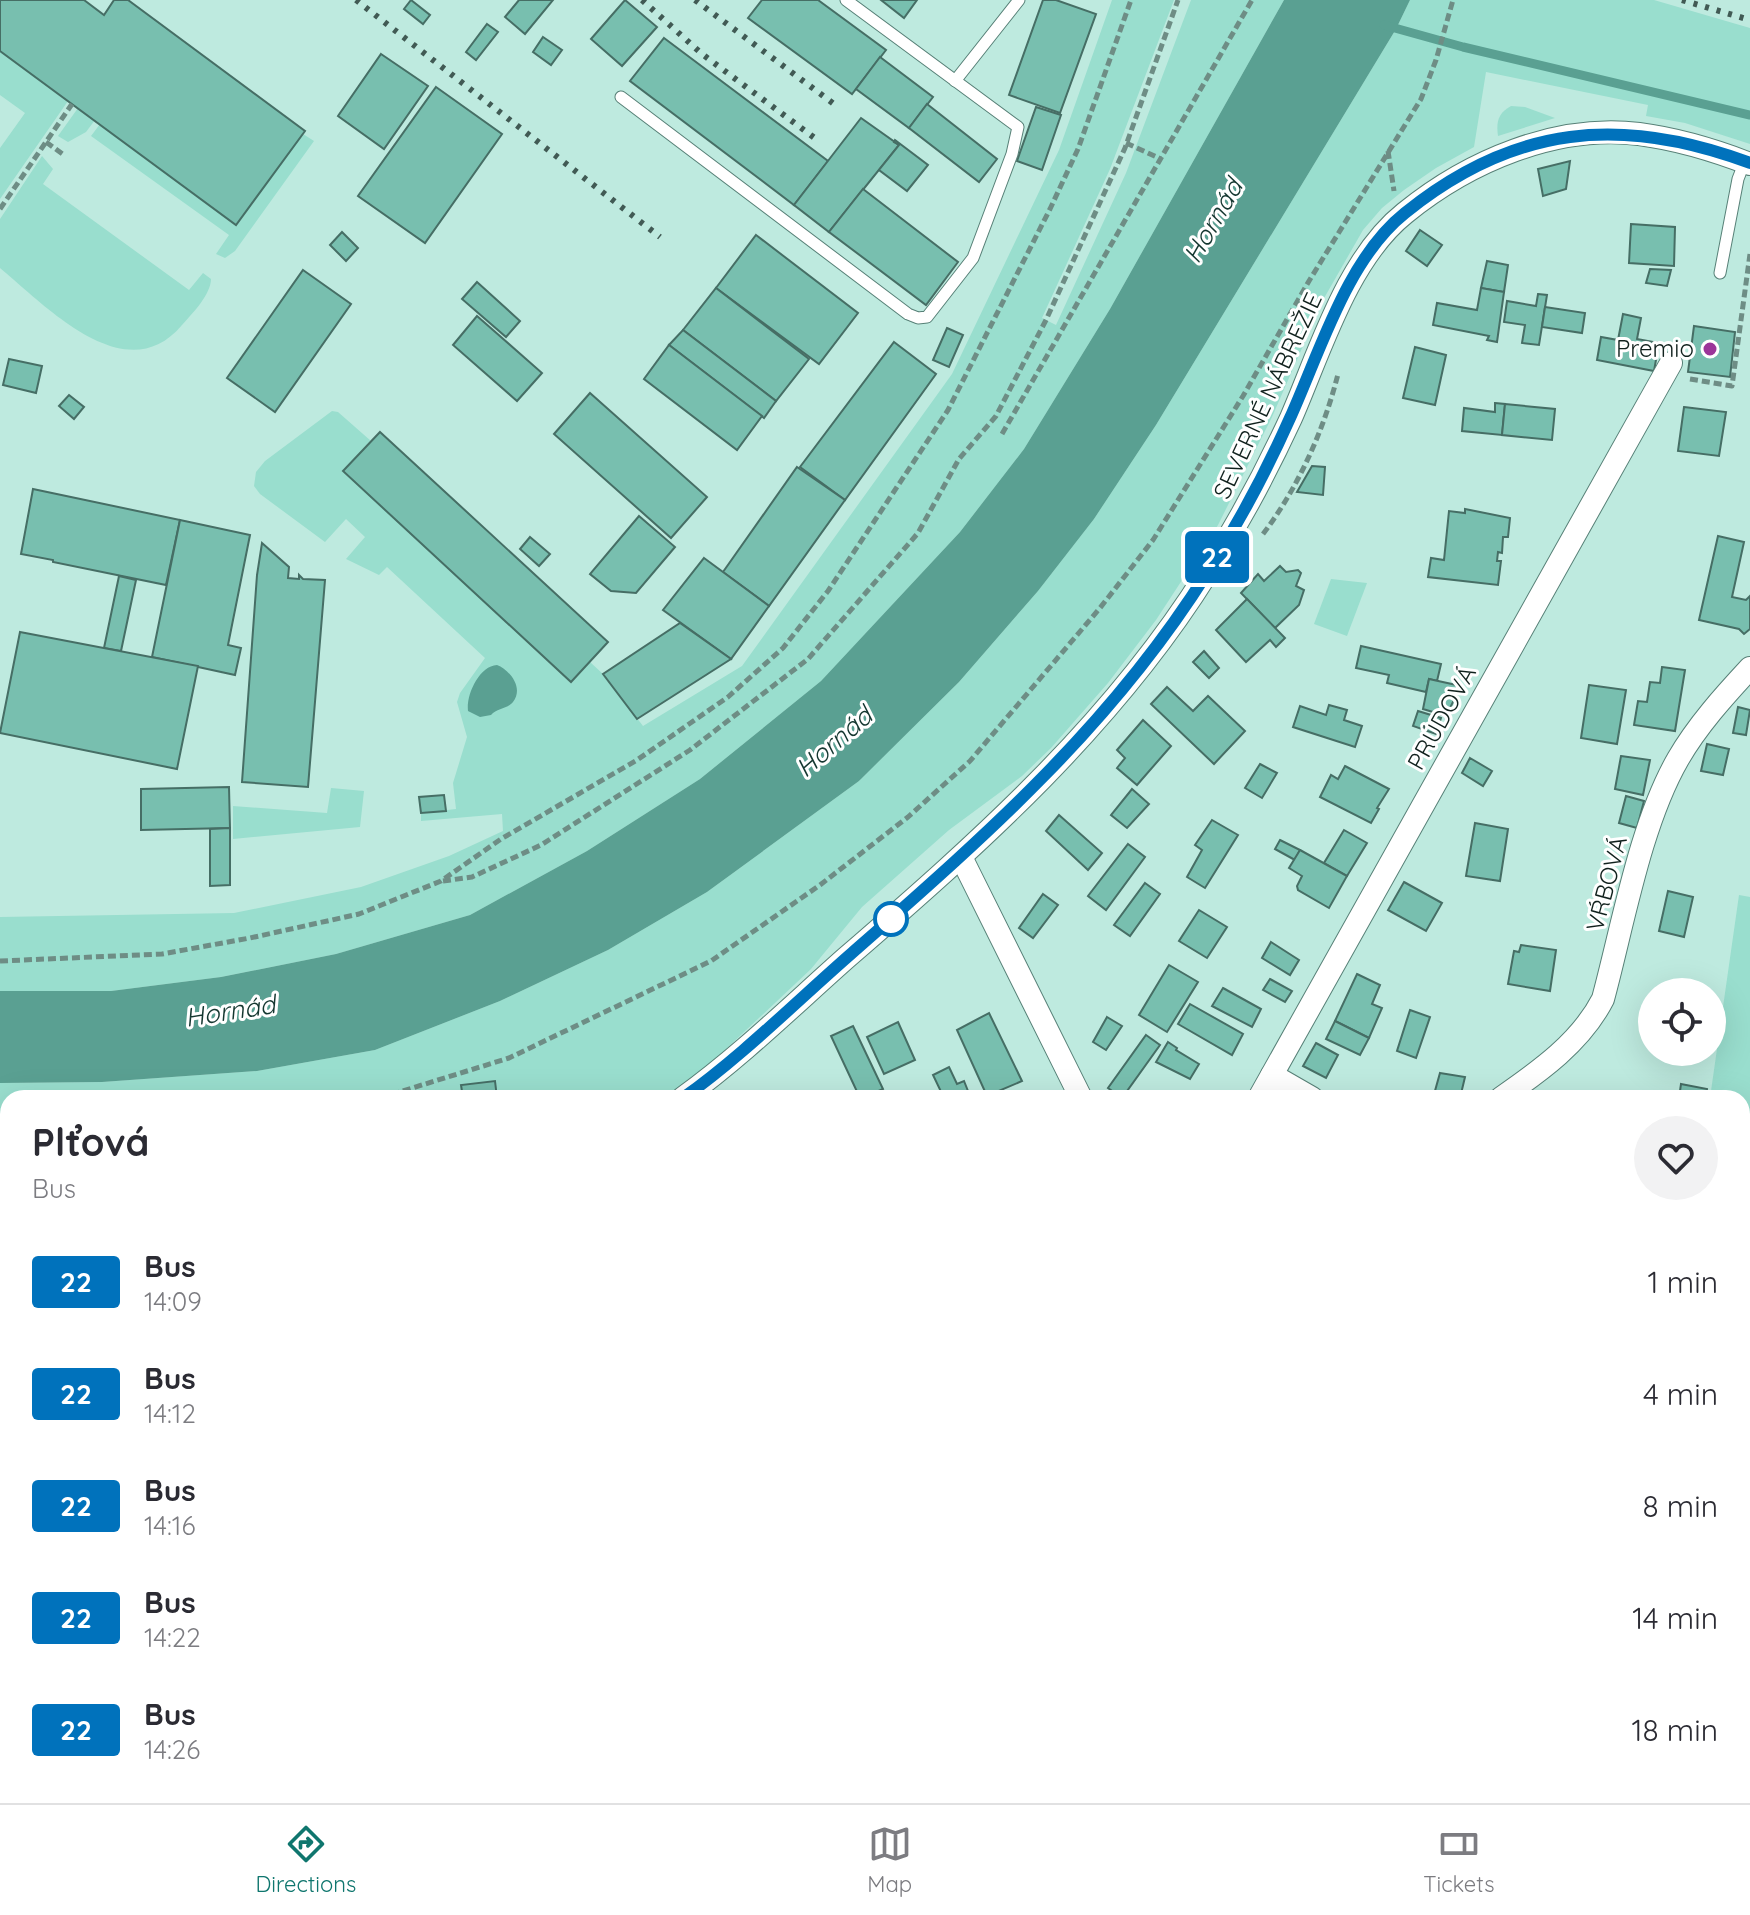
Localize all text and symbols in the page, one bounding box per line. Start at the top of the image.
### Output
water label: Hornád [1176,170,1251,268]
street label: SEVERNÉ NÁBREŽIE [1206,288,1328,503]
place label: Premio [1616,333,1694,363]
marker: Premio [1701,340,1719,358]
line badge: 22 [1181,531,1253,583]
text: 22 [1201,539,1233,574]
street label: PRÚDOVÁ [1400,660,1482,775]
water label: Hornád [789,697,881,784]
street label: VŔBOVÁ [1579,833,1633,935]
unlabelled marker [874,902,908,936]
map controls [1638,978,1726,1066]
button: locate [1638,978,1726,1066]
water label: Hornád [182,987,281,1034]
button: heart [1634,1116,1718,1200]
text: Plťová [32,1118,149,1166]
text: Bus [32,1172,76,1205]
text: Bus [144,1247,196,1285]
text: 1 min [1648,1263,1718,1301]
text: 22 [60,1264,92,1299]
text: 14:09 [144,1285,202,1318]
text: Bus [144,1359,196,1397]
text: 4 min [1643,1375,1718,1413]
text: 22 [60,1376,92,1411]
text: 14:12 [144,1397,196,1430]
text: Bus [144,1471,196,1509]
text: 8 min [1642,1487,1718,1525]
text: 22 [60,1488,92,1523]
text: 14:16 [144,1509,195,1542]
text: Bus [144,1583,196,1621]
text: 14 min [1632,1599,1718,1637]
text: 22 [60,1600,92,1635]
text: 14:22 [144,1621,201,1654]
text: Bus [144,1695,196,1733]
text: 18 min [1631,1711,1718,1749]
text: 22 [60,1712,92,1747]
text: 14:26 [144,1733,200,1766]
tab: Directions [255,1822,356,1898]
tab: Map [867,1822,912,1898]
tab: Tickets [1423,1822,1494,1898]

